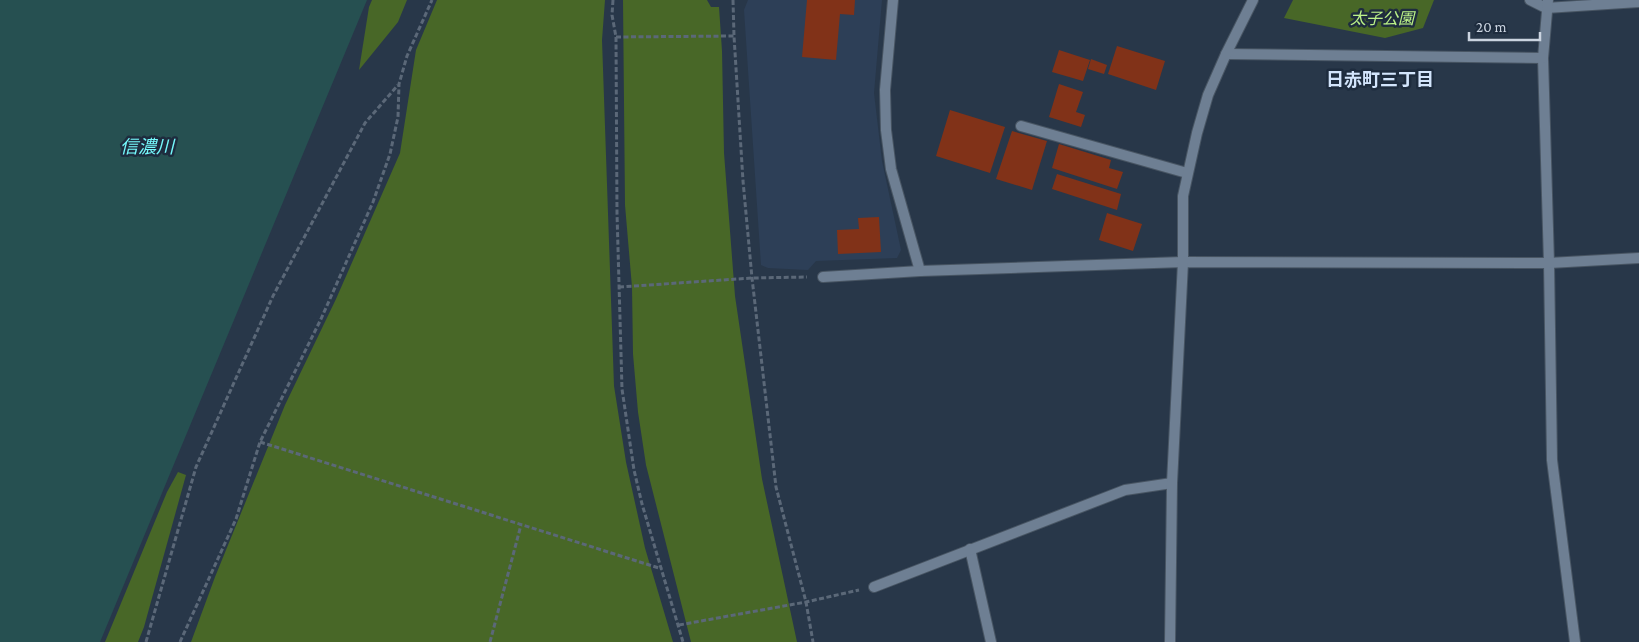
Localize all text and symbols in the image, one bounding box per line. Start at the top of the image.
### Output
park label: 太子公園 [1350,10,1416,27]
scale bar [1469,10,1540,42]
text: 20 m [1476,19,1507,35]
district label: 日赤町三丁目 [1326,70,1434,90]
water label: 信濃川 [120,137,176,157]

